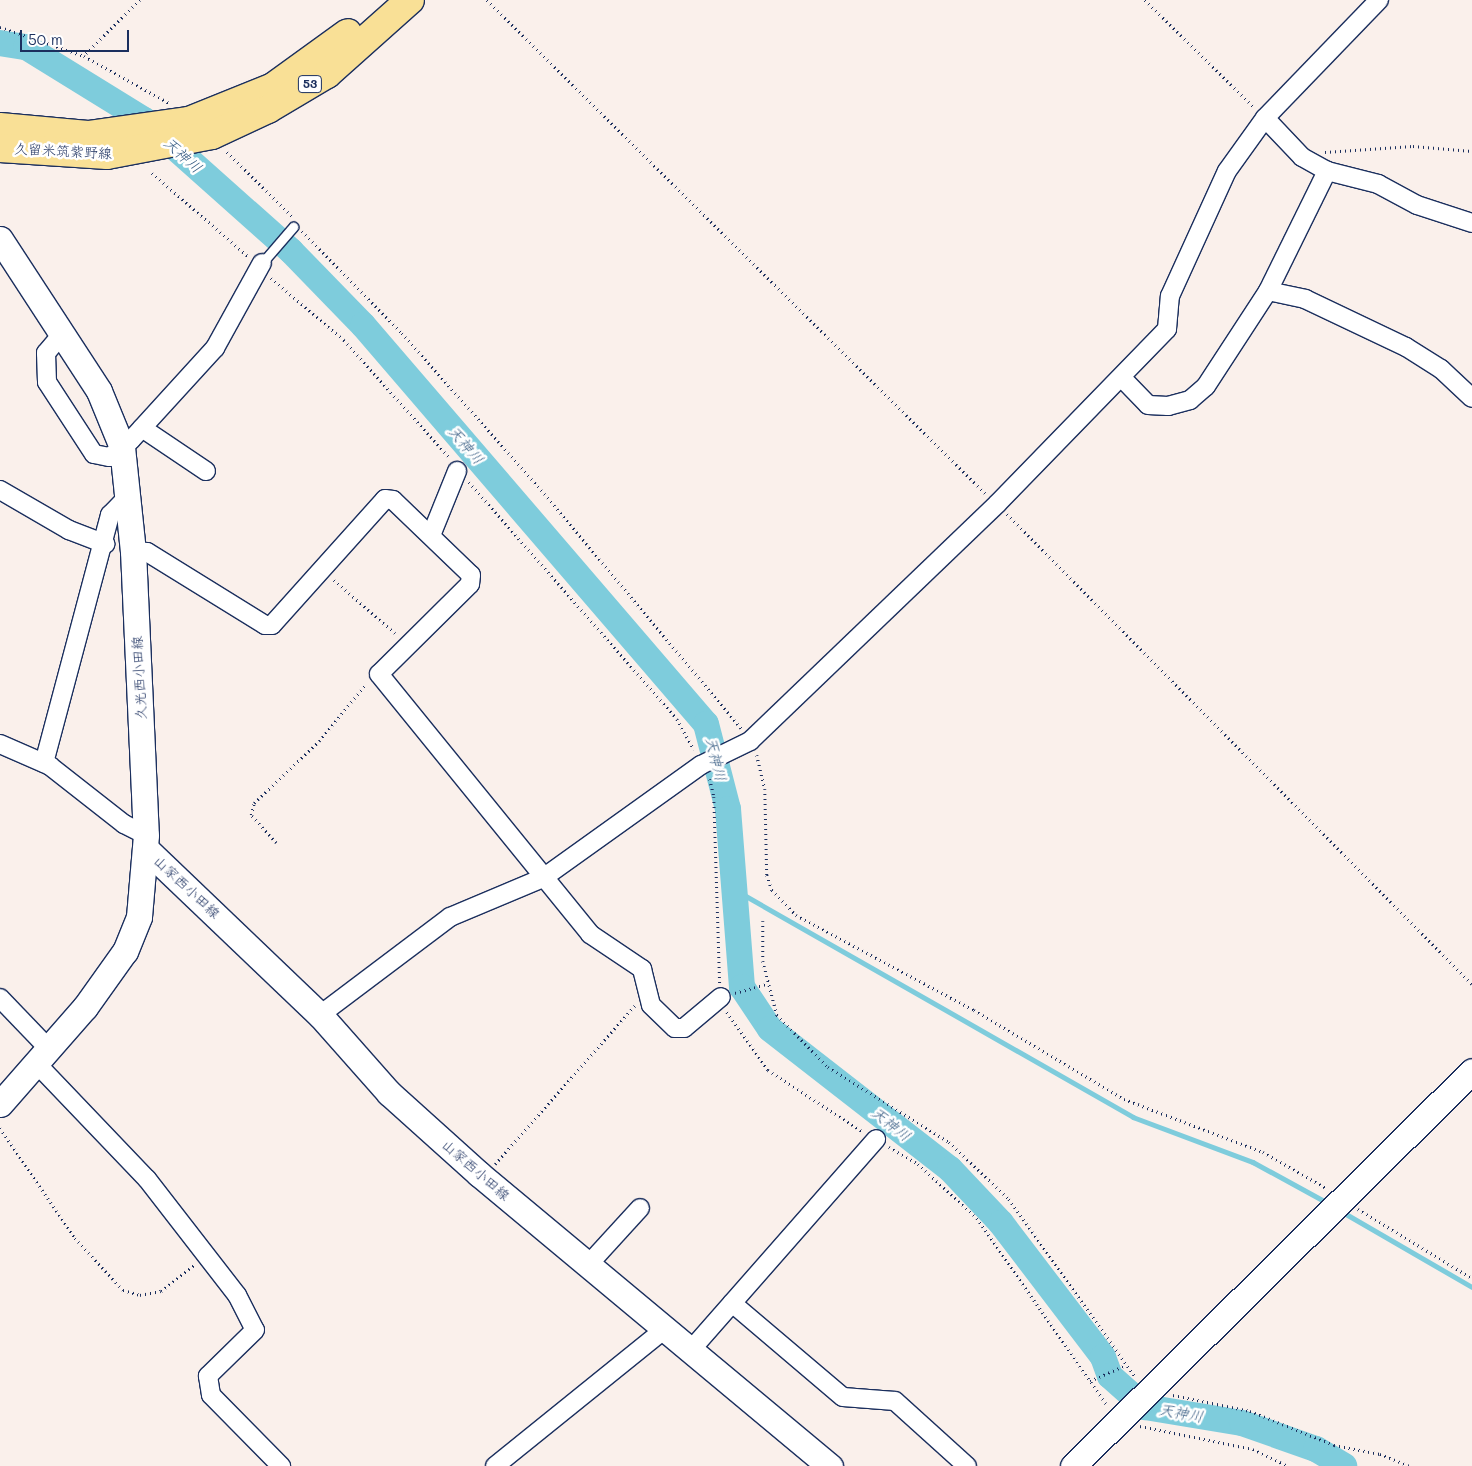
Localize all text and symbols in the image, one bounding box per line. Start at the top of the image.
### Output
scale bar [22,20,131,52]
text: 50 m [28,29,63,49]
road number: 53 [298,74,322,94]
water label: 天神川 [160,133,206,177]
street label: 久留米筑紫野線 [14,140,112,162]
water label: 天神川 [444,422,488,468]
street label: 久光西小田線 [128,636,150,720]
water label: 天神川 [702,735,730,783]
street label: 山家西小田線 [151,852,223,922]
water label: 天神川 [868,1103,914,1145]
street label: 山家西小田線 [439,1136,513,1204]
water label: 天神川 [1157,1400,1205,1426]

